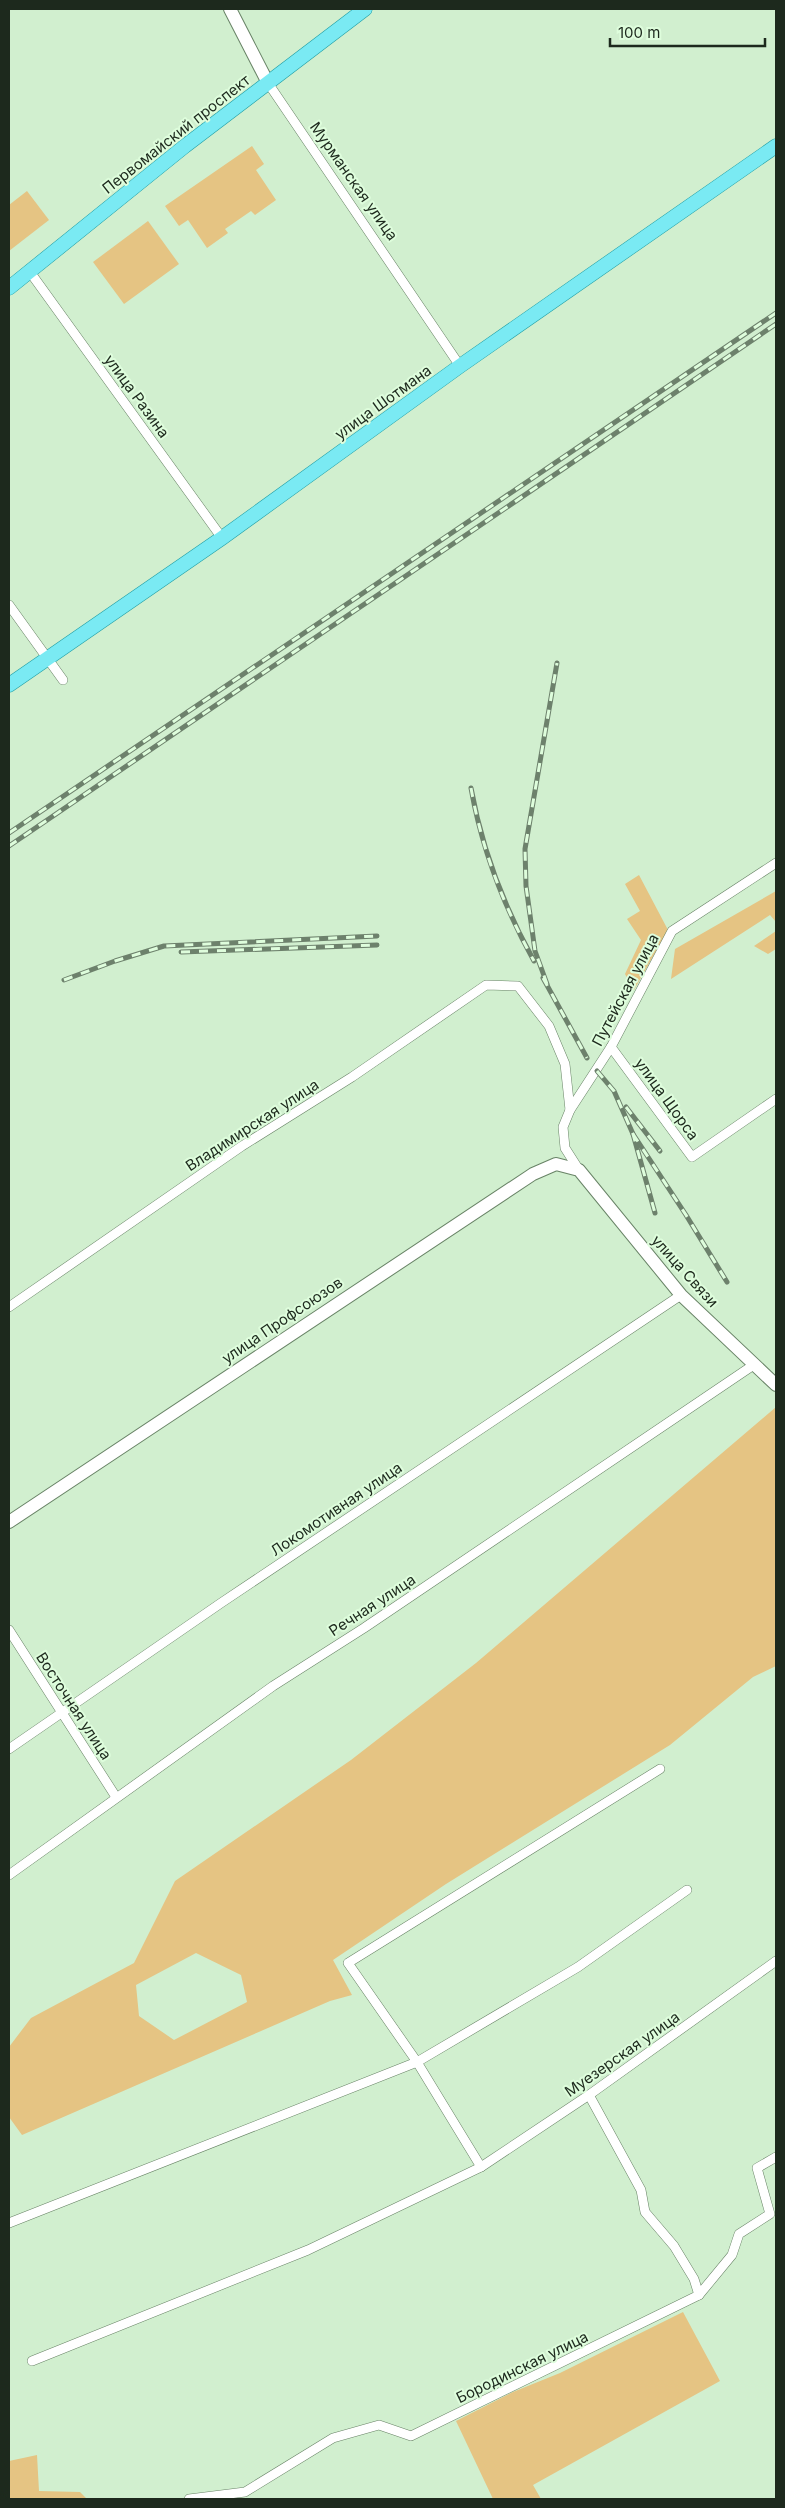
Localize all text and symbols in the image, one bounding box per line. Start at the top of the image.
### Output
scale bar [610,15,765,47]
text: 100 m [618,23,660,42]
street label: Первомайский проспект [98,70,254,198]
street label: Мурманская улица [306,118,402,244]
street label: улица Разина [100,351,174,441]
street label: улица Шотмана [331,361,435,443]
street label: Путейская улица [587,931,663,1049]
street label: улица Щорса [631,1054,703,1144]
street label: Владимирская улица [182,1075,322,1175]
street label: улица Связи [648,1231,722,1311]
street label: улица Профсоюзов [218,1273,346,1367]
street label: Локомотивная улица [267,1458,405,1560]
street label: Речная улица [325,1570,419,1640]
street label: Восточная улица [32,1649,116,1763]
street label: Муезерская улица [561,2007,683,2101]
street label: Бородинская улица [453,2327,591,2407]

